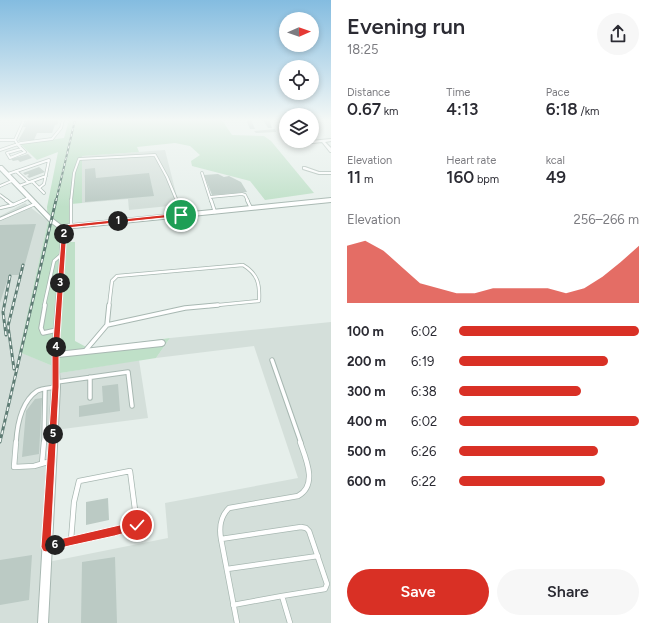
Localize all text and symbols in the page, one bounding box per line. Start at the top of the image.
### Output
north arrow [279,12,319,52]
map controls [279,12,319,148]
text: Evening run [347,13,465,40]
button: share [597,13,639,55]
text: 18:25 [347,42,378,57]
button: locate [279,60,319,100]
text: Distance [347,86,390,99]
text: Time [446,86,470,99]
text: Pace [546,86,569,99]
text: 0.67 [347,99,381,119]
text: 4:13 [446,99,478,119]
text: 6:18 [546,99,578,119]
text: km [381,105,398,118]
text: /km [578,105,599,118]
button: layers [279,108,319,148]
text: Elevation [347,154,392,167]
text: Heart rate [446,154,496,167]
text: kcal [546,154,565,167]
text: 11 [347,167,361,187]
text: 160 [446,167,474,187]
text: 49 [546,167,566,187]
text: m [361,173,373,186]
text: bpm [474,173,499,186]
pin [164,198,198,232]
icon: arrive [170,204,192,226]
pin: 1 [108,211,128,231]
text: Elevation [347,212,400,227]
text: 256–266 m [573,212,639,227]
text: 1 [116,214,120,227]
pin: 2 [54,224,74,244]
text: 2 [61,227,67,240]
pin: 3 [50,273,70,293]
text: 3 [57,276,63,289]
text: 100 m [347,324,384,339]
text: 6:02 [411,324,437,339]
pin: 4 [46,337,66,357]
text: 4 [53,340,59,353]
text: 200 m [347,354,386,369]
text: 6:19 [411,354,434,369]
text: 300 m [347,384,386,399]
text: 6:38 [411,384,437,399]
text: 400 m [347,414,387,429]
text: 6:02 [411,414,437,429]
pin: 5 [43,424,63,444]
text: 5 [50,427,56,440]
text: 500 m [347,444,386,459]
text: 6:26 [411,444,436,459]
text: 600 m [347,474,386,489]
text: 6:22 [411,474,436,489]
pin [120,508,154,542]
icon: check [126,514,148,536]
pin: 6 [45,535,65,555]
text: 6 [52,538,58,551]
button: Save [347,569,489,615]
button: Share [497,569,639,615]

